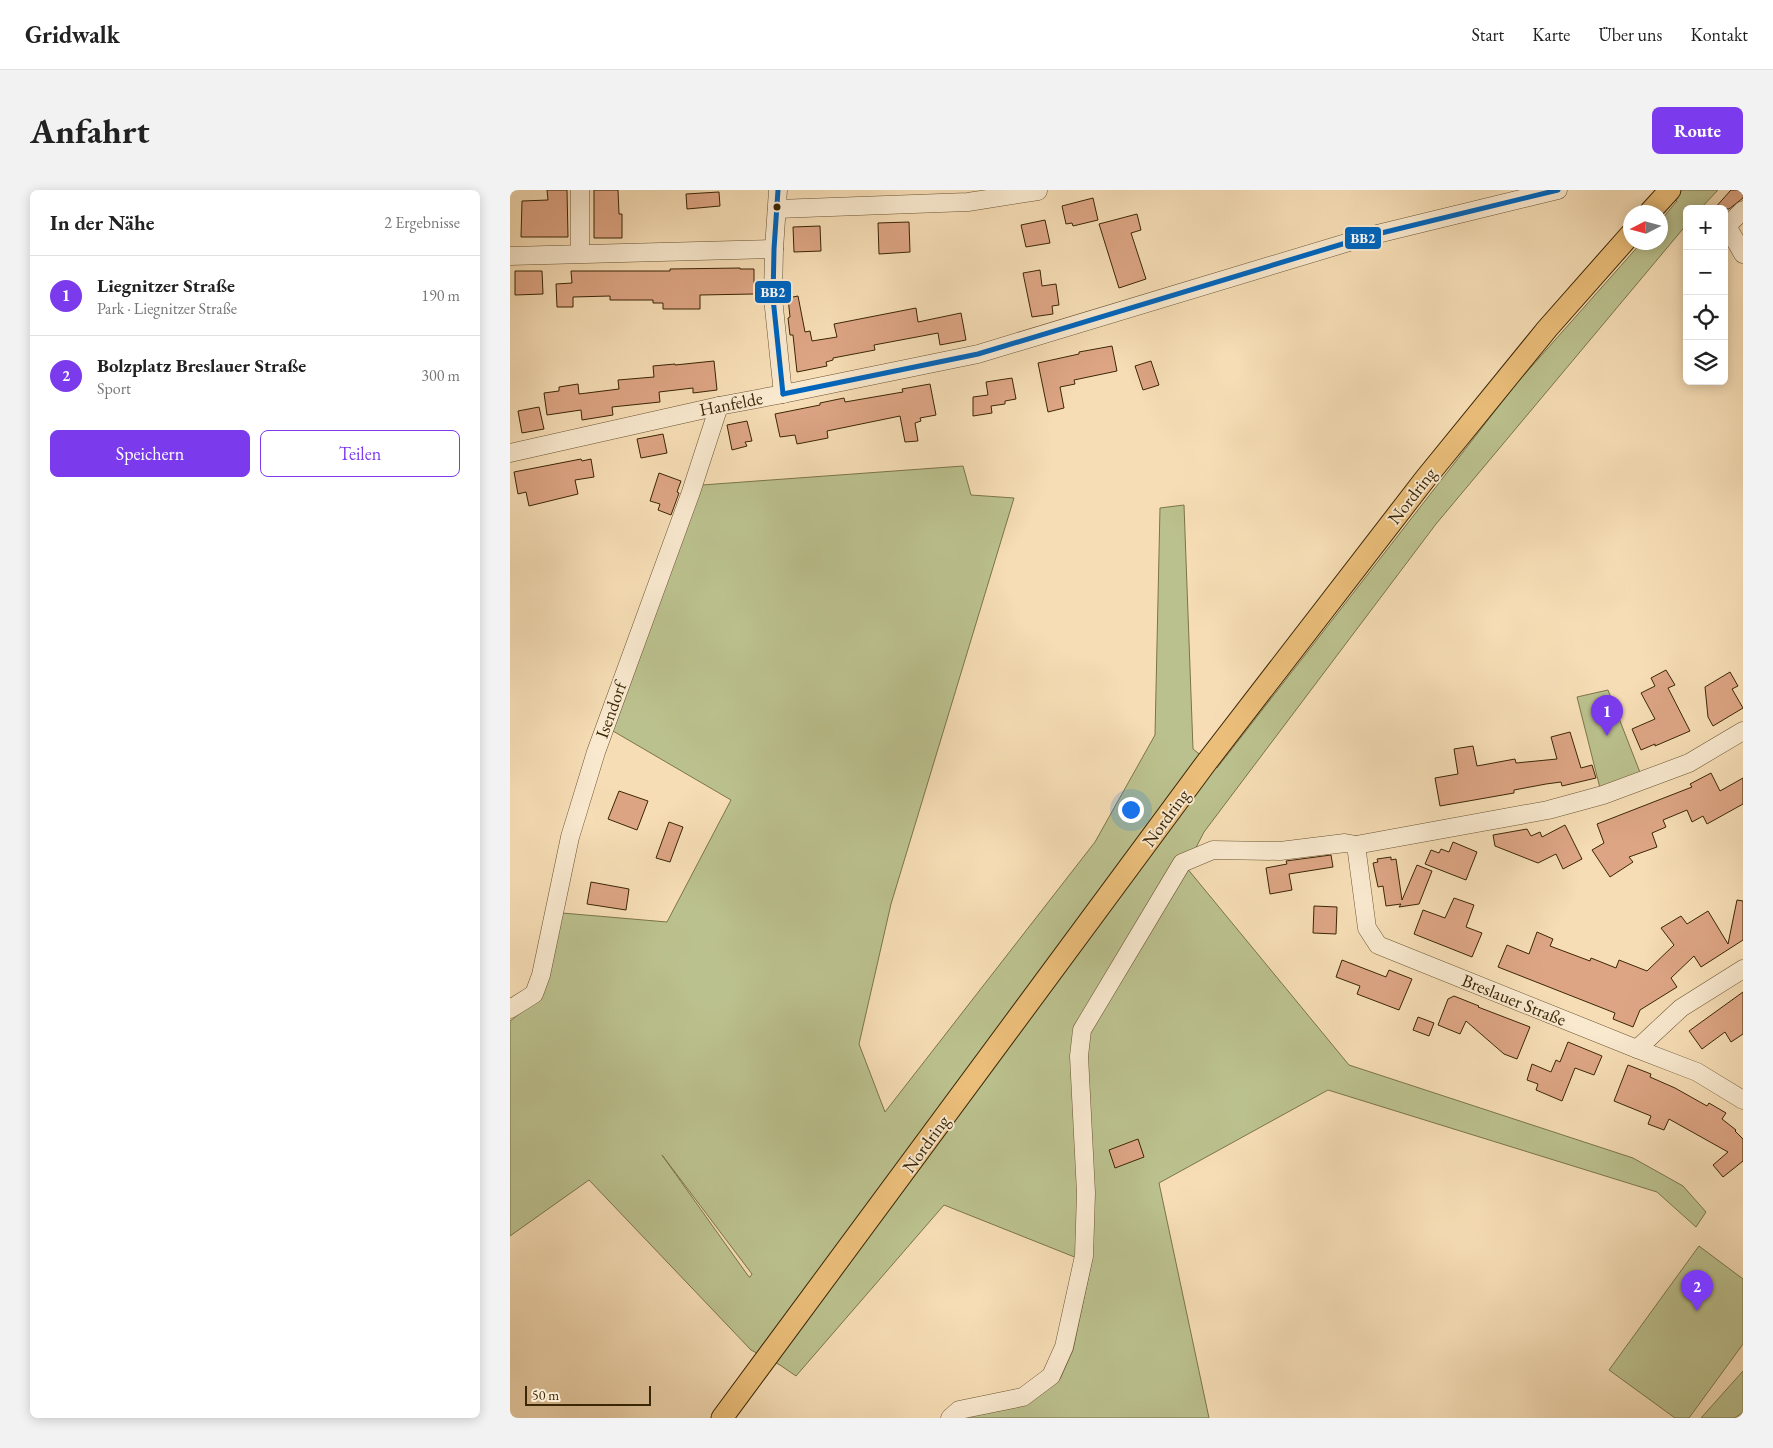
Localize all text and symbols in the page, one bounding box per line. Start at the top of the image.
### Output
text: Gridwalk [25,19,120,50]
text: Start [1471,23,1504,46]
text: Karte [1532,23,1570,46]
text: Über uns [1598,23,1662,46]
text: Kontakt [1690,23,1748,46]
button: Route [1652,107,1743,154]
text: Anfahrt [30,108,150,153]
unlabelled marker [772,202,782,212]
north arrow [1623,205,1668,250]
map controls [1683,205,1728,385]
button: + [1683,205,1728,250]
text: In der Nähe [50,209,155,236]
text: 2 Ergebnisse [384,212,460,233]
line badge: BB2 [1344,226,1382,250]
text: BB2 [1351,229,1376,247]
button: − [1683,250,1728,295]
text: Liegnitzer Straße [97,273,235,298]
line badge: BB2 [754,280,792,304]
text: BB2 [761,283,786,301]
text: 1 [62,285,70,306]
text: 190 m [421,285,460,306]
button: locate [1683,295,1728,340]
text: Park · Liegnitzer Straße [97,298,237,319]
button: layers [1683,340,1728,385]
text: Bolzplatz Breslauer Straße [97,353,306,378]
text: 2 [62,365,70,386]
text: 300 m [421,365,460,386]
text: Sport [97,378,131,399]
street label: Hanfelde [697,386,765,421]
button: Speichern [50,430,250,477]
button: Teilen [260,430,460,477]
street label: Nordring [1382,462,1441,529]
street label: Isendorf [590,676,632,741]
pin: 1 [1591,695,1623,736]
street label: Nordring [1137,784,1194,851]
your location [1118,797,1144,823]
street label: Breslauer Straße [1459,968,1570,1031]
street label: Nordring [897,1110,954,1177]
pin: 2 [1681,1270,1713,1311]
scale bar [525,1383,651,1406]
text: 50 m [532,1386,559,1404]

